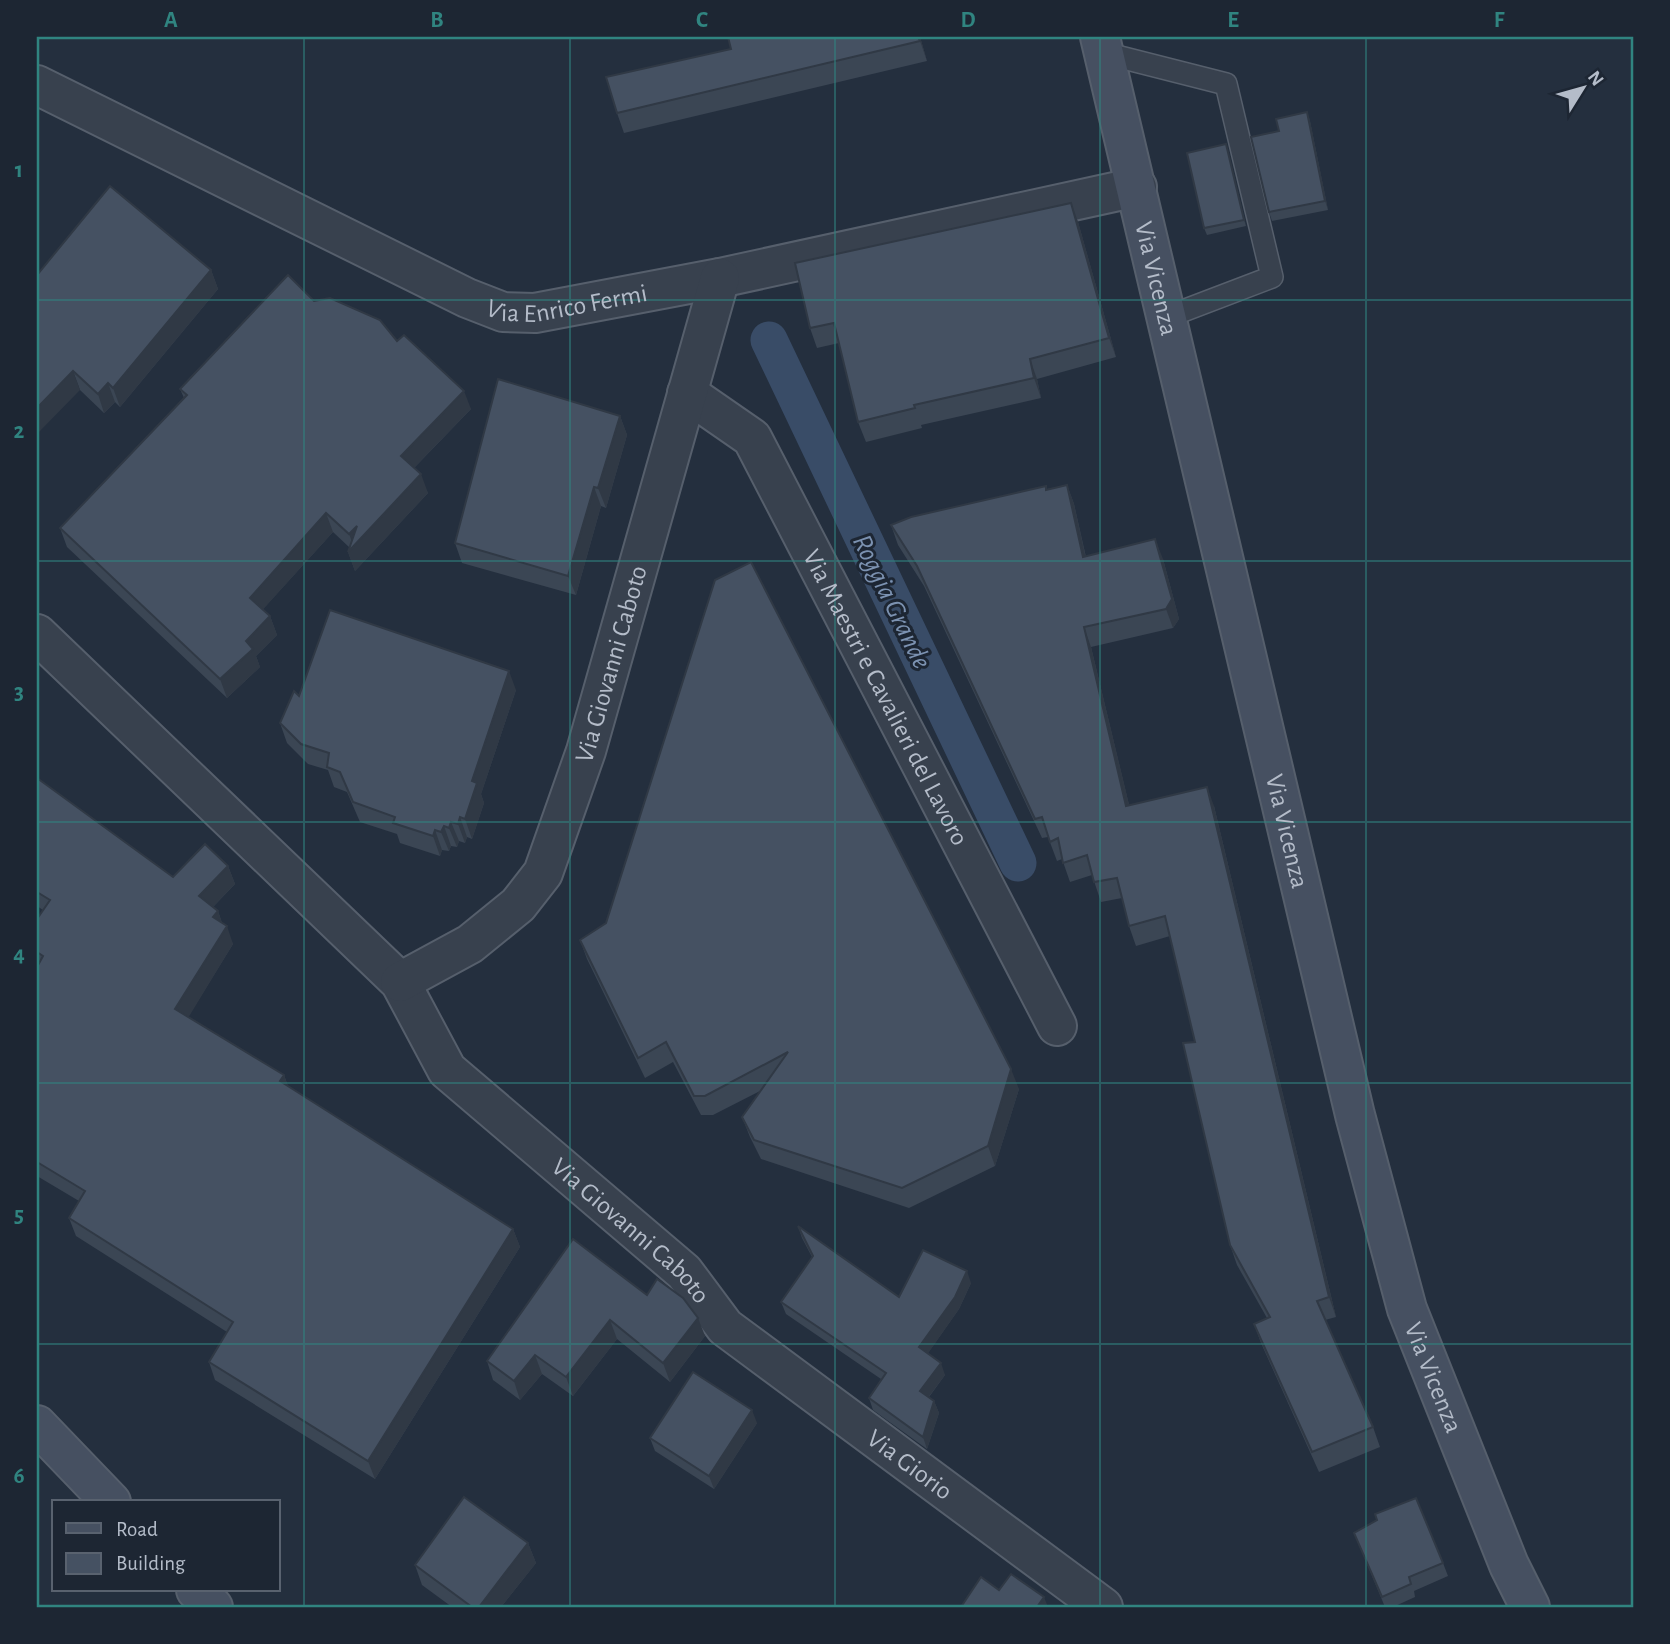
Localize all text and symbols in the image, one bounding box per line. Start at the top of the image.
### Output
text: A [164,9,178,32]
text: B [430,9,444,32]
text: C [696,9,708,32]
text: D [960,9,976,32]
text: E [1227,9,1239,32]
text: F [1494,9,1505,32]
north arrow [1548,52,1618,122]
text: N [1584,68,1607,90]
text: 1 [15,159,23,182]
street label: Via Vicenza [1130,219,1182,338]
street label: Via Enrico Fermi [482,280,649,327]
text: 2 [14,420,25,443]
water label: Roggia Grande [847,530,936,673]
street label: Via Maestri e Cavalieri del Lavoro [798,545,973,850]
street label: Via Giovanni Caboto [571,563,652,766]
text: 3 [14,681,24,704]
street label: Via Vicenza [1261,772,1313,891]
text: 4 [13,943,25,966]
street label: Via Giovanni Caboto [546,1153,714,1308]
text: 5 [14,1204,24,1227]
street label: Via Vicenza [1400,1319,1467,1436]
street label: Via Giorio [862,1425,957,1505]
text: 6 [13,1465,25,1488]
legend [52,1500,280,1592]
text: Road [116,1519,158,1540]
text: Building [116,1553,186,1574]

